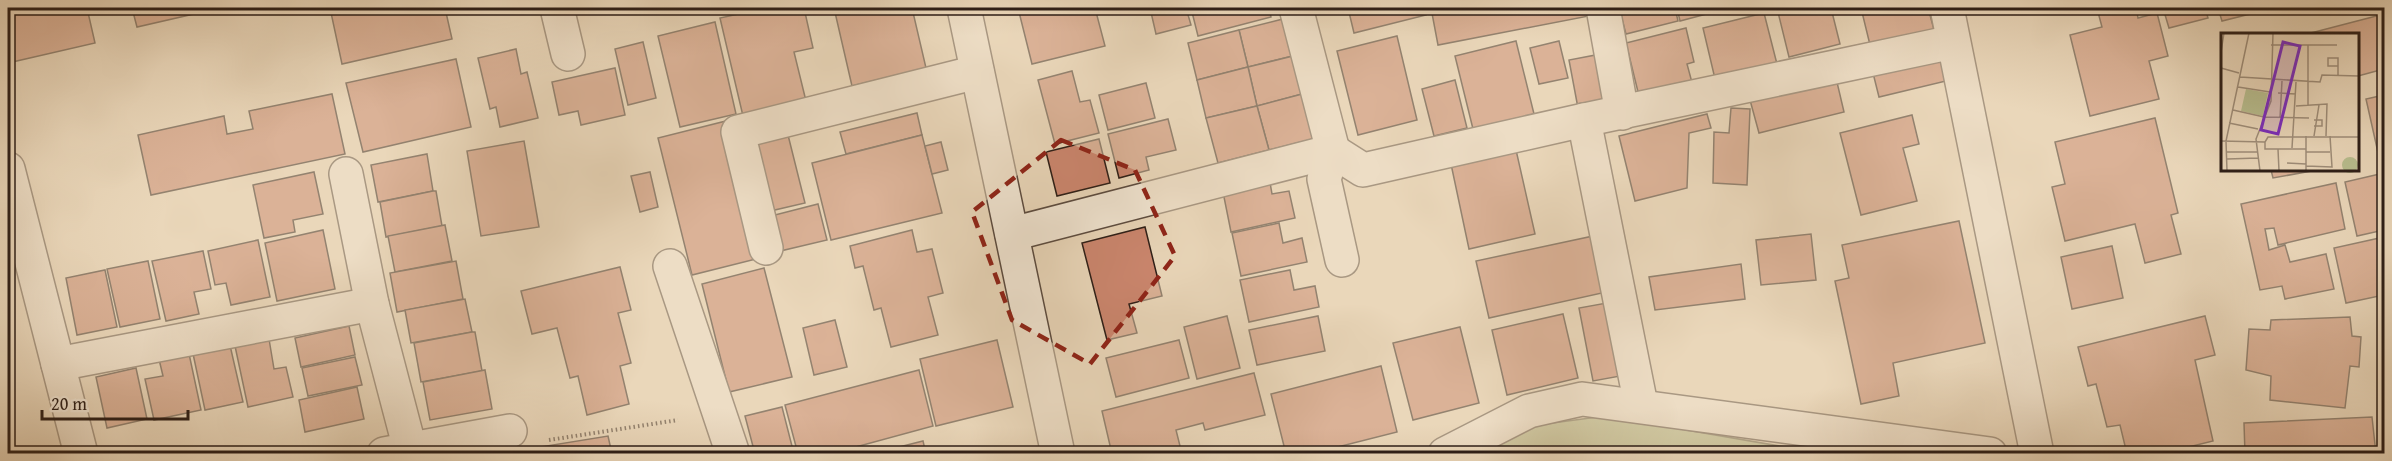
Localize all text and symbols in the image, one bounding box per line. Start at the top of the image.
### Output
inset map [2221,33,2359,171]
scale bar [42,383,188,421]
text: 20 m [51,390,87,417]

